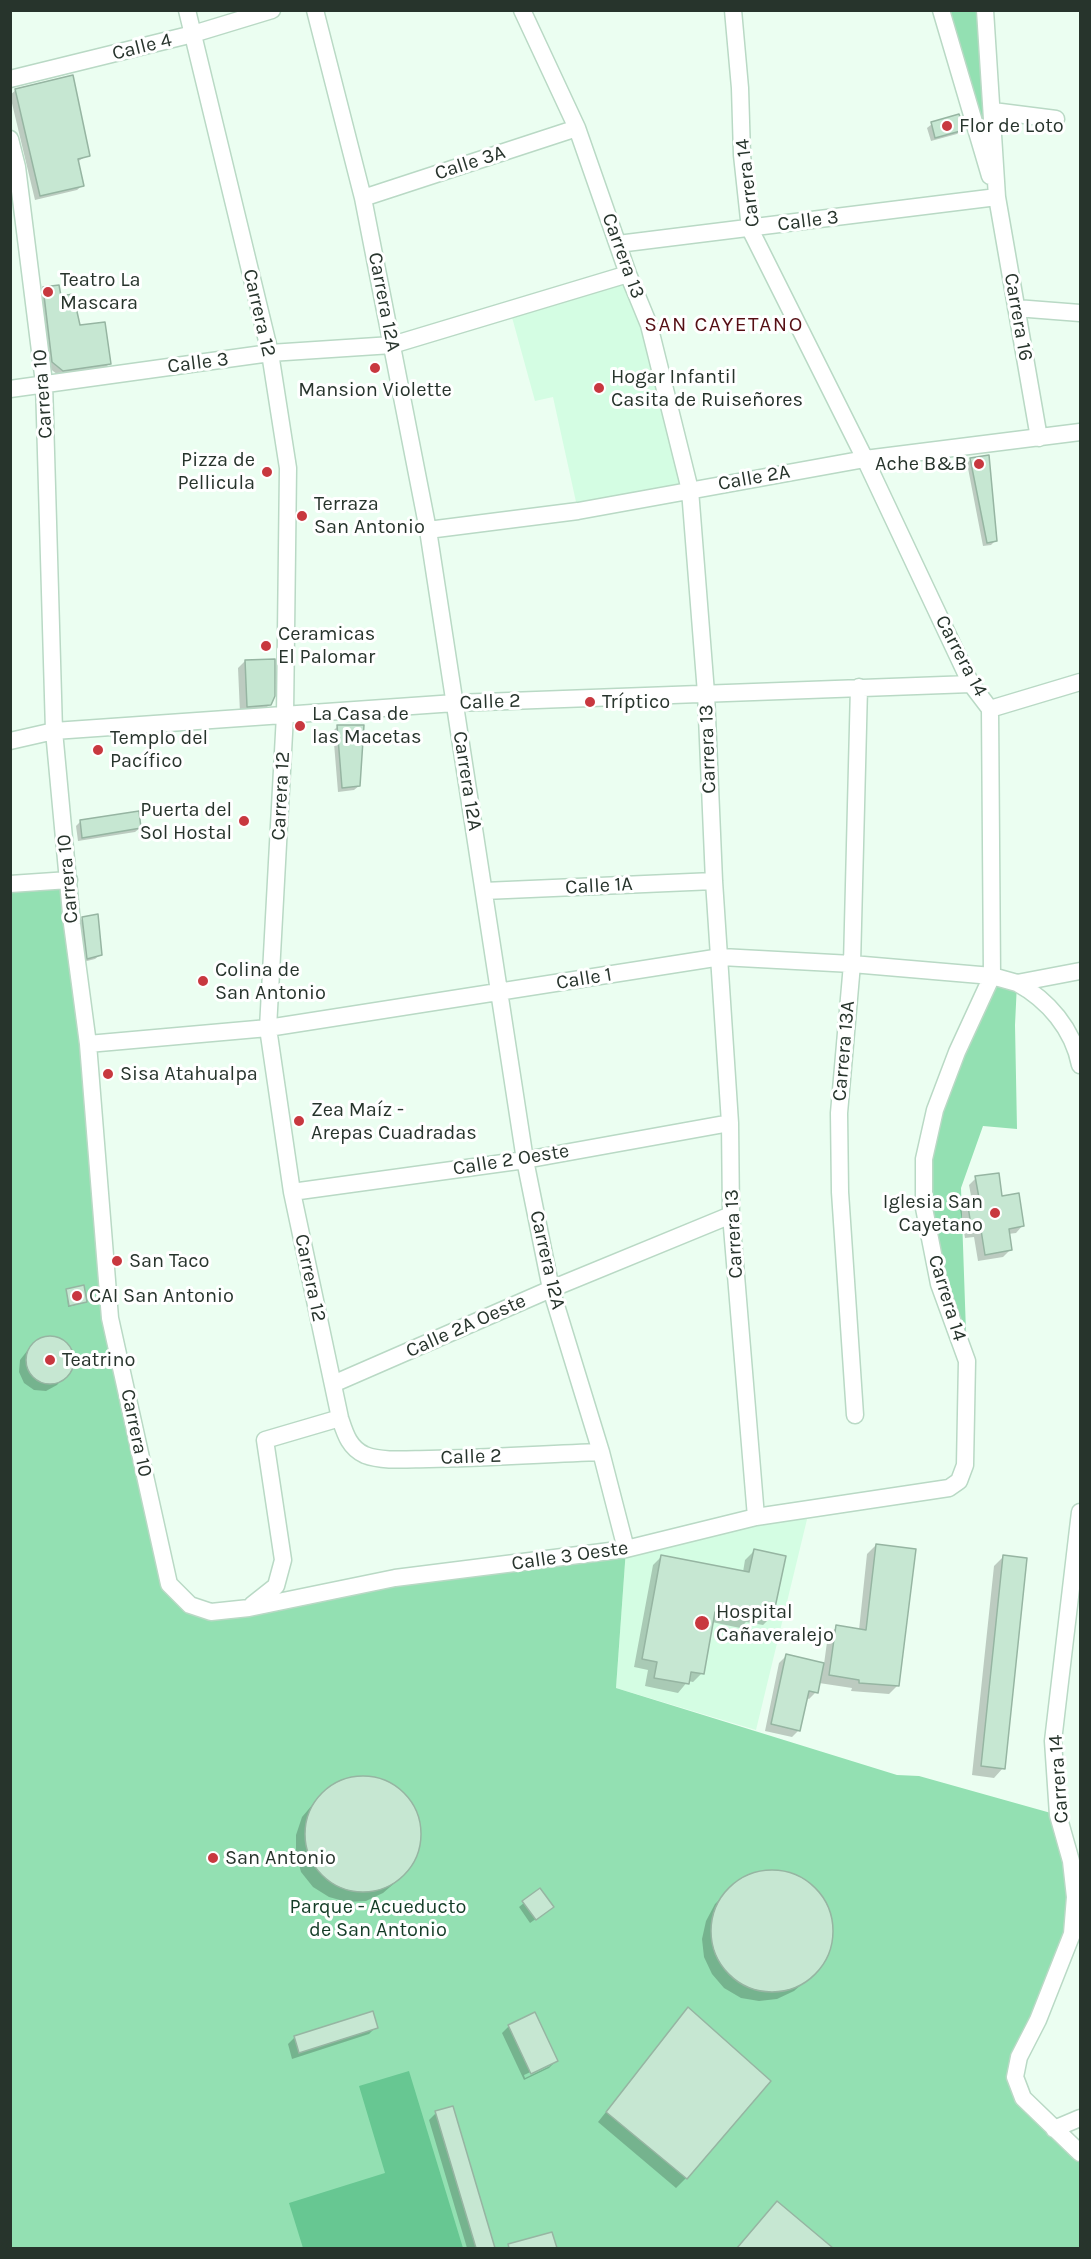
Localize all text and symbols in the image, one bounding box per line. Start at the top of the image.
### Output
street label: Calle 4 [110,28,174,66]
place label: Flor de Loto [959,114,1064,138]
marker: Flor de Loto [940,119,954,133]
street label: Carrera 14 [731,137,765,229]
street label: Calle 3A [432,140,508,186]
street label: Calle 3 [776,205,840,237]
street label: Carrera 13 [596,210,650,302]
street label: Carrera 12A [363,250,405,354]
street label: Carrera 12 [237,267,281,359]
place label: Teatro La Mascara [60,268,141,315]
street label: Carrera 16 [998,271,1038,363]
marker: Teatro La Mascara [41,285,55,299]
district label: SAN CAYETANO [644,312,804,338]
street label: Calle 3 [166,347,230,379]
street label: Carrera 10 [28,349,58,439]
marker: Mansion Violette [368,361,382,375]
place label: Hogar Infantil Casita de Ruiseñores [611,365,803,412]
place label: Mansion Violette [298,378,452,402]
marker: Hogar Infantil Casita de Ruiseñores [592,381,606,395]
place label: Pizza de Pellicula [177,448,255,495]
place label: Ache B&B [875,452,967,476]
marker: Ache B&B [972,457,986,471]
street label: Calle 2A [716,460,792,496]
marker: Pizza de Pellicula [260,465,274,479]
place label: Terraza San Antonio [314,492,425,539]
marker: Terraza San Antonio [295,509,309,523]
street label: Carrera 14 [930,611,992,701]
place label: Ceramicas El Palomar [278,622,375,669]
marker: Ceramicas El Palomar [259,639,273,653]
street label: Calle 2 [459,689,521,715]
place label: Tríptico [602,690,670,714]
marker: Tríptico [583,695,597,709]
place label: La Casa de las Macetas [312,702,421,749]
street label: Carrera 13 [694,704,722,794]
marker: La Casa de las Macetas [293,719,307,733]
place label: Templo del Pacífico [110,726,208,773]
street label: Carrera 12A [447,729,487,833]
marker: Templo del Pacífico [91,743,105,757]
street label: Carrera 12 [267,751,295,841]
place label: Puerta del Sol Hostal [140,798,232,845]
marker: Puerta del Sol Hostal [237,814,251,828]
street label: Carrera 10 [52,833,84,925]
street label: Calle 1A [565,872,633,900]
place label: Colina de San Antonio [215,958,326,1005]
street label: Calle 1 [554,963,614,995]
marker: Colina de San Antonio [196,974,210,988]
street label: Carrera 13A [828,1000,860,1102]
place label: Sisa Atahualpa [120,1062,258,1086]
marker: Sisa Atahualpa [101,1067,115,1081]
place label: Zea Maíz - Arepas Cuadradas [311,1098,477,1145]
marker: Zea Maíz - Arepas Cuadradas [292,1114,306,1128]
street label: Calle 2 Oeste [451,1139,571,1181]
street label: Carrera 13 [720,1189,748,1279]
place label: Iglesia San Cayetano [883,1190,983,1237]
marker: Iglesia San Cayetano [988,1206,1002,1220]
street label: Carrera 12A [524,1208,570,1312]
street label: Carrera 12 [289,1232,331,1324]
place label: San Taco [129,1249,209,1273]
street label: Carrera 14 [923,1252,971,1344]
marker: San Taco [110,1254,124,1268]
place label: CAI San Antonio [89,1284,234,1308]
marker: CAI San Antonio [70,1289,84,1303]
street label: Calle 2A Oeste [402,1289,530,1363]
place label: Teatrino [62,1348,135,1372]
marker: Teatrino [43,1353,57,1367]
street label: Carrera 10 [115,1387,157,1479]
street label: Calle 2 [440,1444,502,1470]
street label: Calle 3 Oeste [510,1536,630,1576]
place label: Hospital Cañaveralejo [716,1600,834,1647]
marker: Hospital Cañaveralejo [693,1614,711,1632]
street label: Carrera 14 [1044,1734,1074,1824]
place label: San Antonio [225,1846,336,1870]
marker: San Antonio [206,1851,220,1865]
park label: Parque - Acueducto de San Antonio [290,1895,466,1942]

